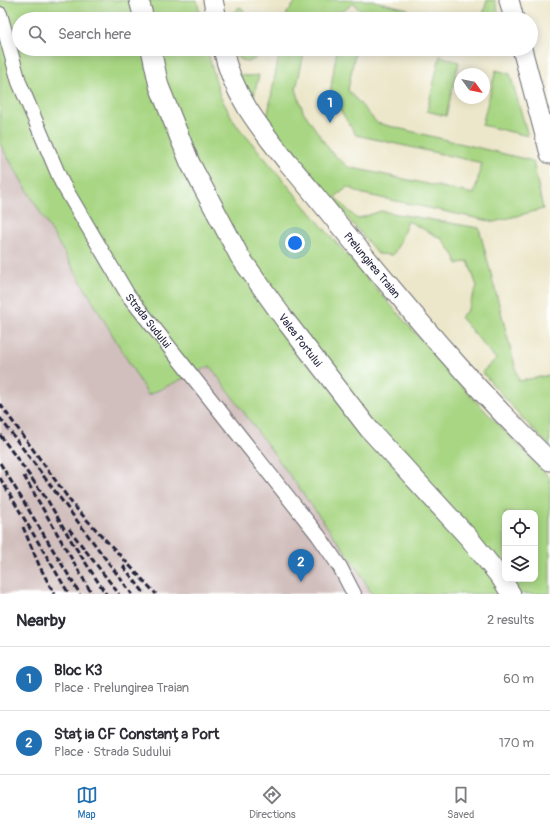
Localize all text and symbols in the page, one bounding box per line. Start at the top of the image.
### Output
search box [12,12,538,56]
icon: search [26,23,48,45]
text: Search here [58,25,131,44]
north arrow [454,68,490,104]
pin: 1 [317,90,343,123]
street label: Prelungirea Traian [341,230,403,301]
your location [285,233,305,253]
street label: Strada Sudului [123,291,174,350]
street label: Valea Portului [276,311,325,369]
map controls [502,510,538,582]
button: locate [502,510,538,546]
button: layers [502,546,538,582]
pin: 2 [288,549,314,582]
text: Nearby [16,610,65,631]
text: 2 results [487,612,534,628]
text: Bloc K3 [54,661,102,680]
text: 1 [26,671,32,687]
text: 60 m [503,671,534,687]
text: Place · Prelungirea Traian [54,680,189,696]
text: Stația CF Constanța Port [54,725,219,744]
text: 2 [25,735,33,751]
text: 170 m [499,735,534,751]
text: Place · Strada Sudului [54,744,171,760]
tab: Map [76,784,98,821]
tab: Directions [249,784,296,821]
tab: Saved [447,784,474,821]

